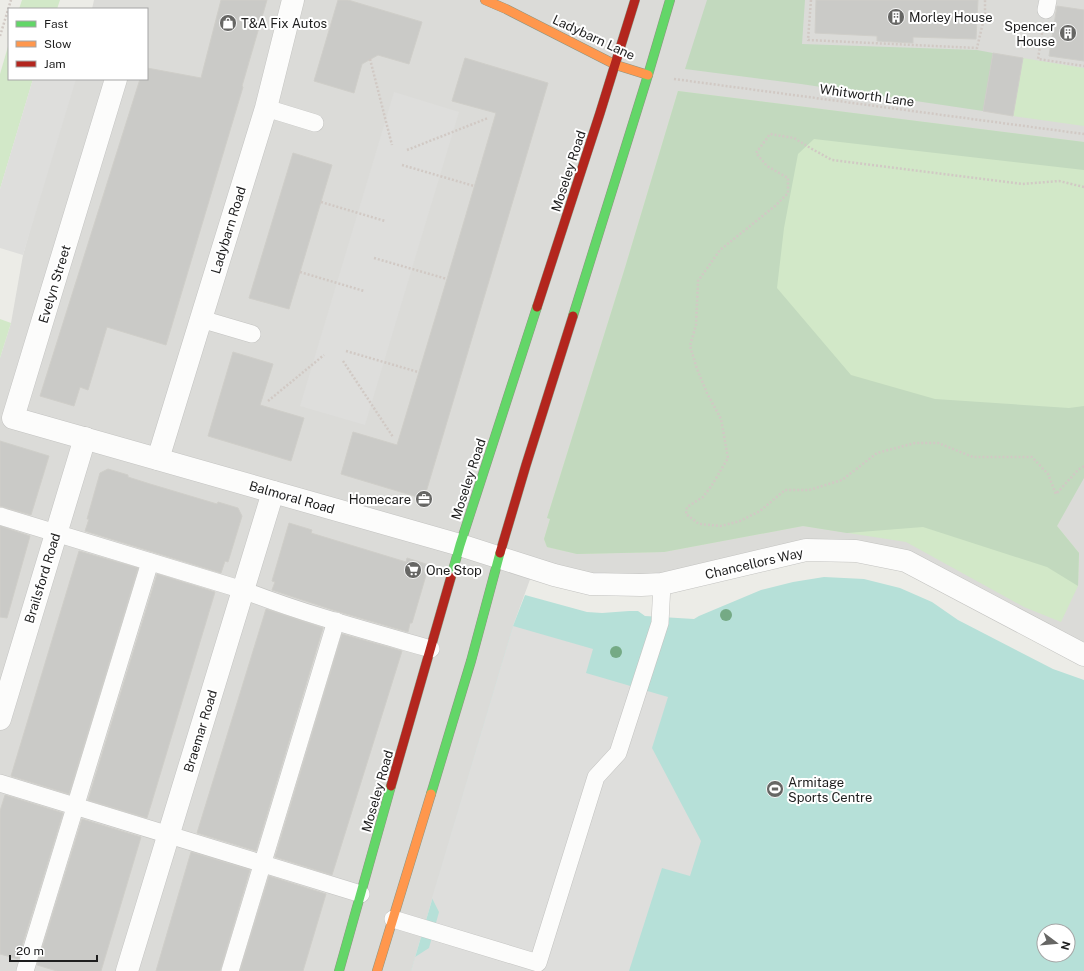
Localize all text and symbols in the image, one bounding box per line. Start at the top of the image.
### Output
building icon: Morley House [886,7,906,27]
legend [8,8,148,80]
place label: Morley House [909,10,993,25]
street label: Ladybarn Lane [550,12,637,63]
shop icon: T&A Fix Autos [218,13,238,33]
place label: T&A Fix Autos [241,16,327,31]
text: Fast [44,17,69,31]
place label: Spencer House [1004,19,1055,49]
building icon: Spencer House [1058,23,1078,43]
text: Slow [44,37,72,51]
text: Jam [44,57,66,71]
street label: Whitworth Lane [819,81,915,110]
street label: Moseley Road [548,129,589,214]
street label: Ladybarn Road [208,185,249,276]
street label: Evelyn Street [35,243,73,325]
street label: Moseley Road [448,437,489,522]
street label: Balmoral Road [247,478,336,517]
office icon: Homecare [414,489,434,509]
place label: Homecare [349,492,411,507]
street label: Brailsford Road [22,531,63,625]
street label: Chancellors Way [704,545,805,582]
supermarket icon: One Stop [403,560,423,580]
place label: One Stop [426,563,482,578]
street label: Braemar Road [181,688,220,774]
street label: Moseley Road [359,748,396,834]
place label: Armitage Sports Centre [788,775,872,805]
sports icon: Armitage Sports Centre [765,779,785,799]
north arrow [1036,923,1076,963]
scale bar [10,937,97,963]
text: N [1059,940,1073,952]
text: 20 m [16,944,44,958]

